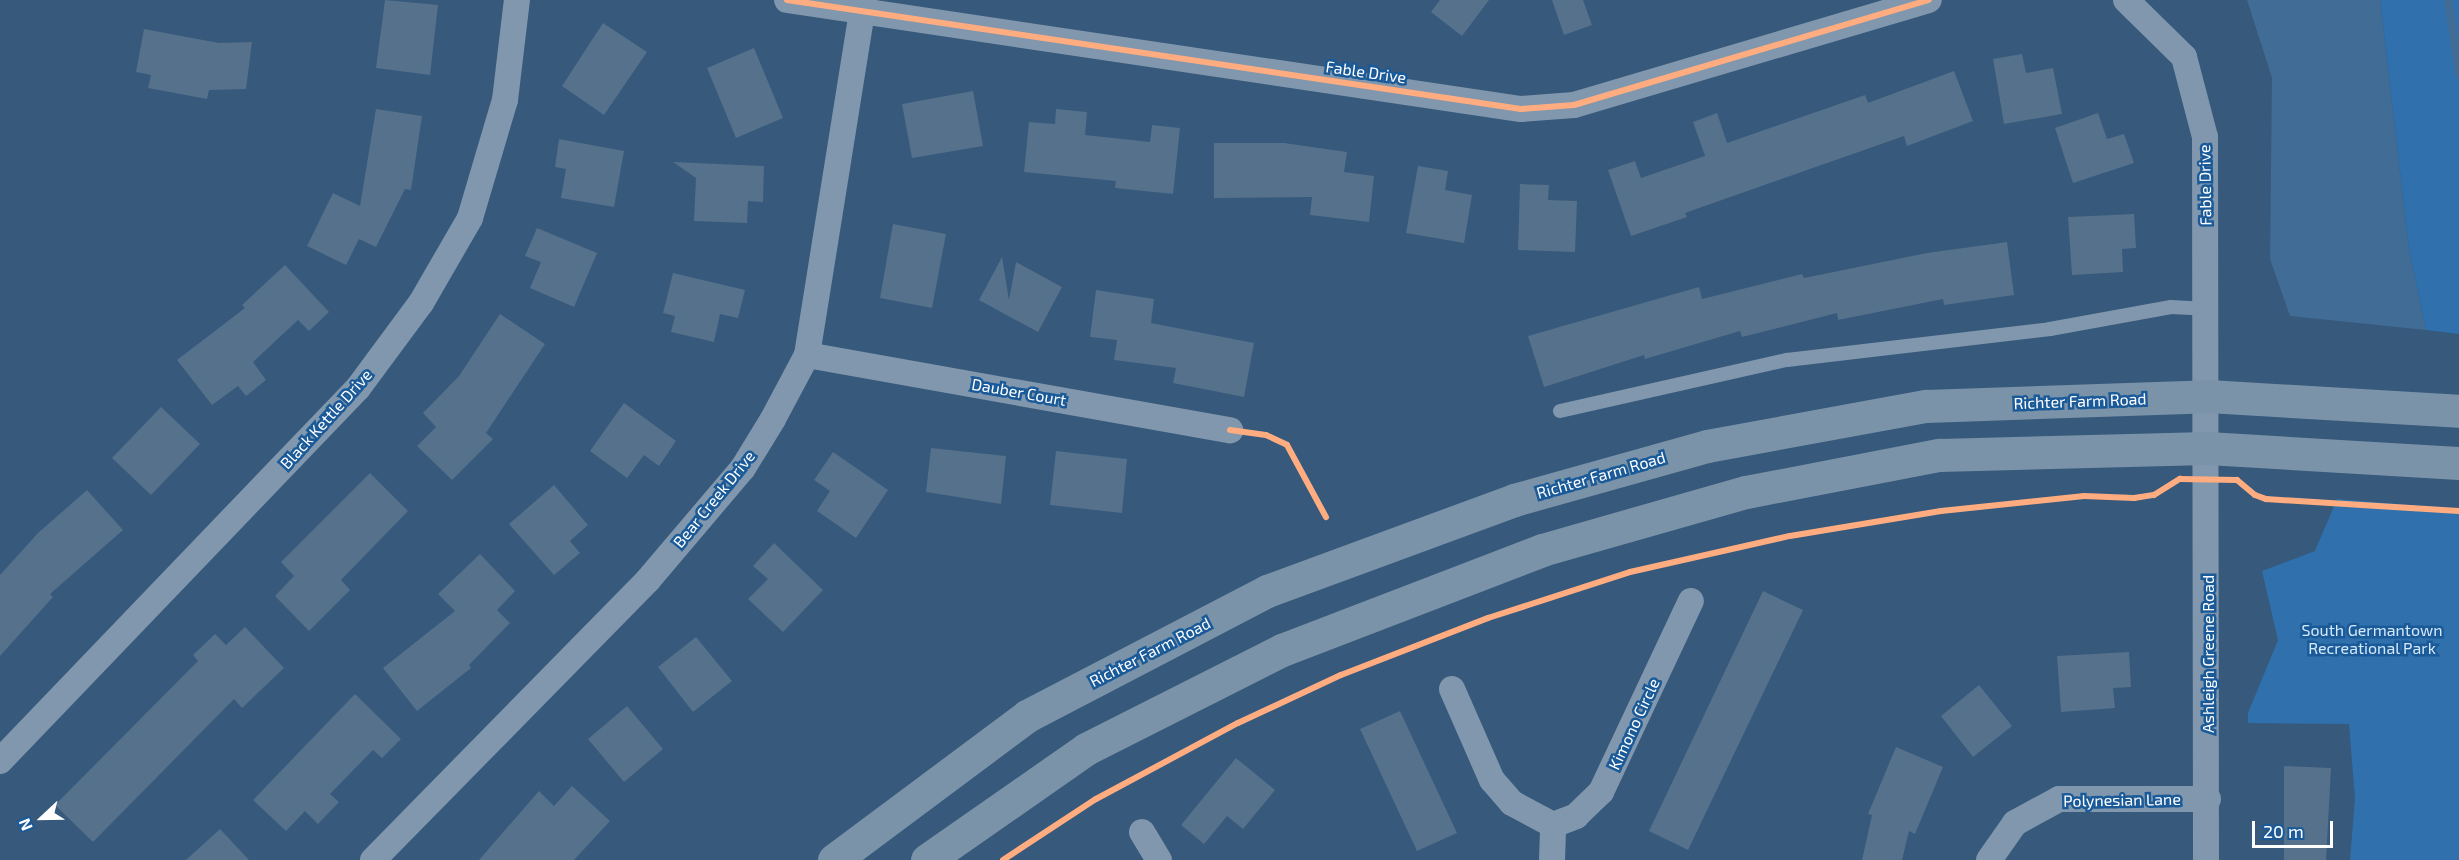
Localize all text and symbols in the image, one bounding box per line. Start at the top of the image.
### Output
street label: Fable Drive [1325,57,1407,87]
street label: Fable Drive [2195,144,2215,226]
street label: Black Kettle Drive [276,365,376,473]
street label: Dauber Court [970,374,1068,410]
street label: Richter Farm Road [2013,389,2147,413]
street label: Bear Creek Drive [669,447,759,551]
street label: Richter Farm Road [1534,447,1668,503]
street label: Ashleigh Greene Road [2198,575,2218,733]
street label: Richter Farm Road [1086,613,1214,691]
park label: South Germantown Recreational Park [2302,620,2442,658]
street label: Kimono Circle [1604,675,1664,773]
north arrow [12,788,72,848]
street label: Polynesian Lane [2063,789,2181,811]
scale bar [2255,809,2336,847]
text: N [14,816,36,834]
text: 20 m [2263,820,2304,842]

